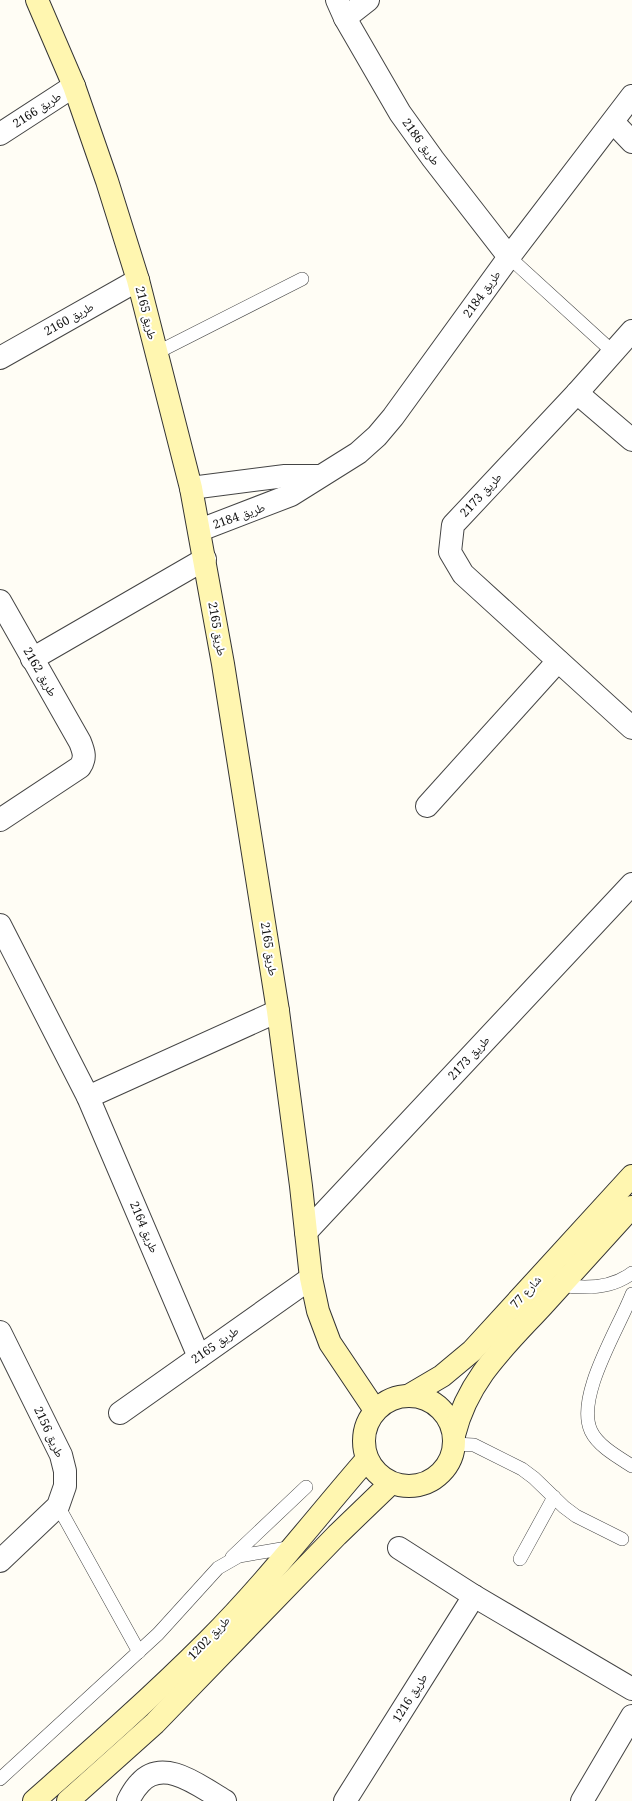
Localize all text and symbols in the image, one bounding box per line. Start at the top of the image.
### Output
street label: طريق 2166 [9,88,64,132]
street label: طريق 2186 [398,115,444,169]
street label: طريق 2184 [459,267,505,321]
street label: طريق 2165 [132,284,161,341]
street label: طريق 2160 [41,298,97,339]
street label: طريق 2173 [456,469,506,520]
street label: طريق 2184 [210,498,267,533]
street label: طريق 2165 [204,601,231,657]
street label: طريق 2162 [19,644,61,700]
street label: طريق 2165 [257,921,282,977]
street label: طريق 2173 [444,1032,494,1083]
street label: طريق 2164 [126,1198,163,1255]
street label: شارع 77 [506,1271,545,1312]
street label: طريق 2165 [187,1322,242,1367]
street label: طريق 2156 [30,1403,69,1460]
street label: طريق 1202 [184,1612,234,1663]
street label: طريق 1216 [388,1670,431,1725]

